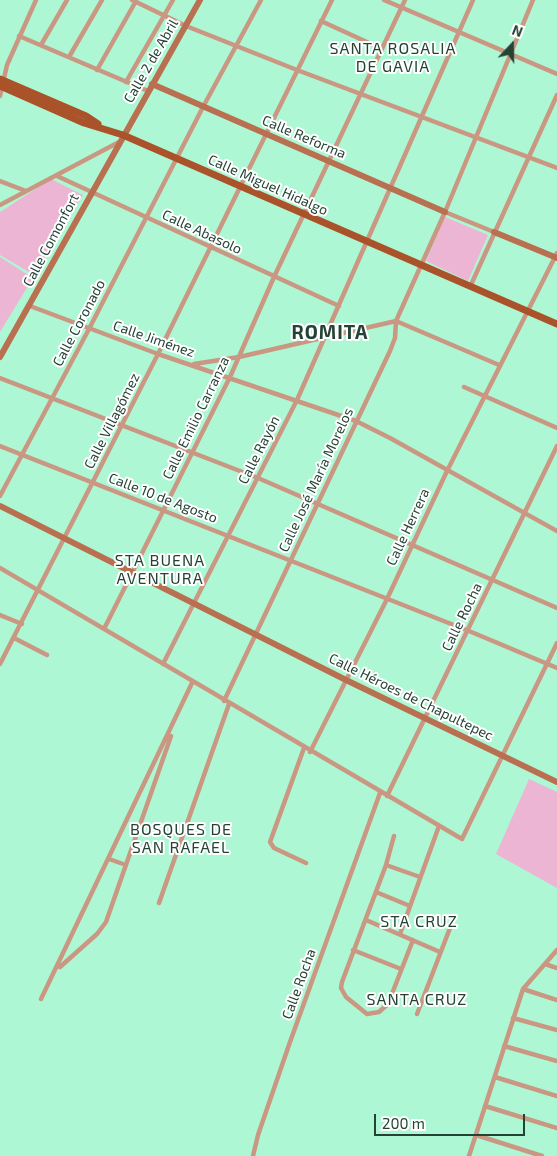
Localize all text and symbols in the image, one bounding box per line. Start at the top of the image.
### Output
street label: Calle 2 de Abril [120,16,182,106]
north arrow [487,20,537,70]
text: N [510,21,525,40]
district label: SANTA ROSALIA DE GAVIA [328,39,458,77]
street label: Calle Reforma [260,112,348,162]
street label: Calle Miguel Hidalgo [205,151,331,219]
street label: Calle Comonfort [19,191,83,289]
street label: Calle Abasolo [159,206,245,258]
street label: Calle Coronado [49,277,109,369]
street label: Calle Jiménez [111,317,197,361]
district label: ROMITA [291,322,369,344]
street label: Calle Emilio Carranza [159,354,233,482]
street label: Calle Villagómez [81,370,143,472]
street label: Calle José María Morelos [275,405,357,555]
street label: Calle Rayón [235,413,283,487]
street label: Calle 10 de Agosto [106,470,220,526]
street label: Calle Herrera [383,486,433,568]
district label: STA BUENA AVENTURA [114,551,206,589]
street label: Calle Rocha [438,580,486,654]
street label: Calle Héroes de Chapultepec [326,650,496,744]
district label: BOSQUES DE SAN RAFAEL [129,820,233,858]
district label: STA CRUZ [379,912,459,932]
street label: Calle Rocha [278,946,320,1022]
district label: SANTA CRUZ [365,990,469,1010]
scale bar [377,1104,528,1136]
text: 200 m [382,1114,425,1132]

